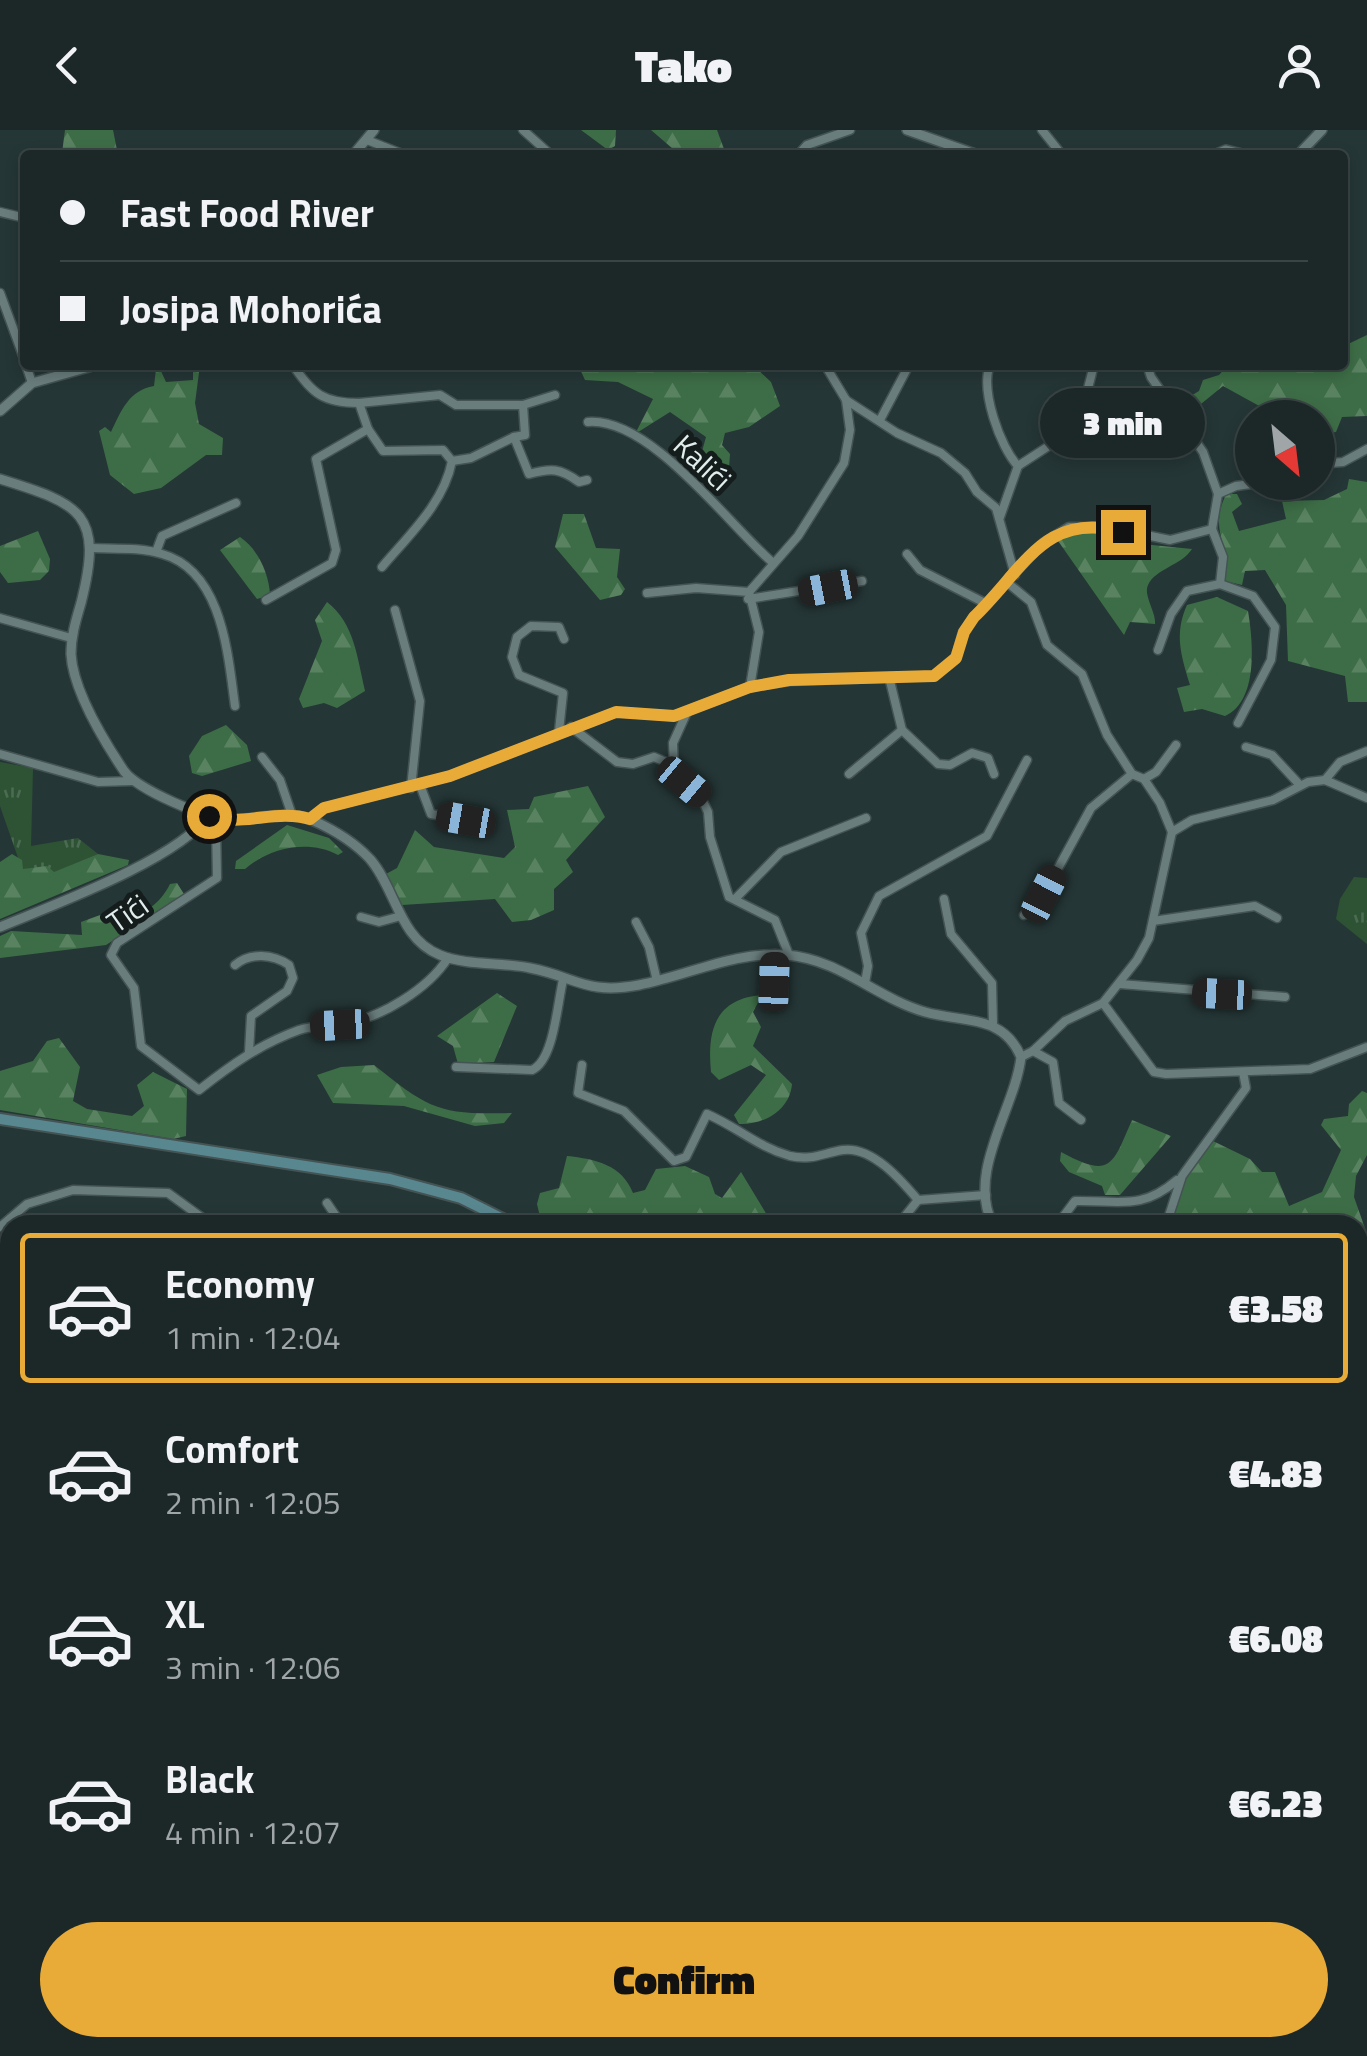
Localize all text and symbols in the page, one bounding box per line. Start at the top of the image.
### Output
text: Tako [635,31,732,99]
icon: back [40,38,95,93]
icon: person [1272,38,1327,93]
text: Fast Food River [120,184,374,242]
text: Josipa Mohorića [120,280,382,338]
callout: 3 min [1040,387,1206,457]
text: 3 min [1083,399,1162,447]
north arrow [1235,400,1335,500]
map controls [1235,400,1335,500]
street label: Kalići [663,423,742,501]
route end [1101,510,1146,555]
car [796,568,860,608]
car [651,751,717,813]
route start [187,794,232,839]
car [434,800,498,840]
car [1017,860,1071,928]
street label: Tići [97,882,158,944]
car [758,951,790,1013]
car [1191,977,1253,1011]
car [309,1008,371,1042]
text: Economy [165,1255,315,1313]
icon: car [45,1263,135,1353]
text: €3.58 [1229,1279,1323,1337]
text: 1 min · 12:04 [165,1313,341,1361]
text: Comfort [165,1420,299,1478]
icon: car [45,1428,135,1518]
text: €4.83 [1229,1444,1323,1502]
text: 2 min · 12:05 [165,1478,341,1526]
text: XL [165,1585,205,1643]
icon: car [45,1593,135,1683]
text: €6.08 [1229,1609,1323,1667]
text: 3 min · 12:06 [165,1643,341,1691]
text: Black [165,1750,254,1808]
icon: car [45,1758,135,1848]
text: €6.23 [1229,1774,1323,1832]
text: 4 min · 12:07 [165,1808,341,1856]
button: Confirm [40,1922,1328,2037]

